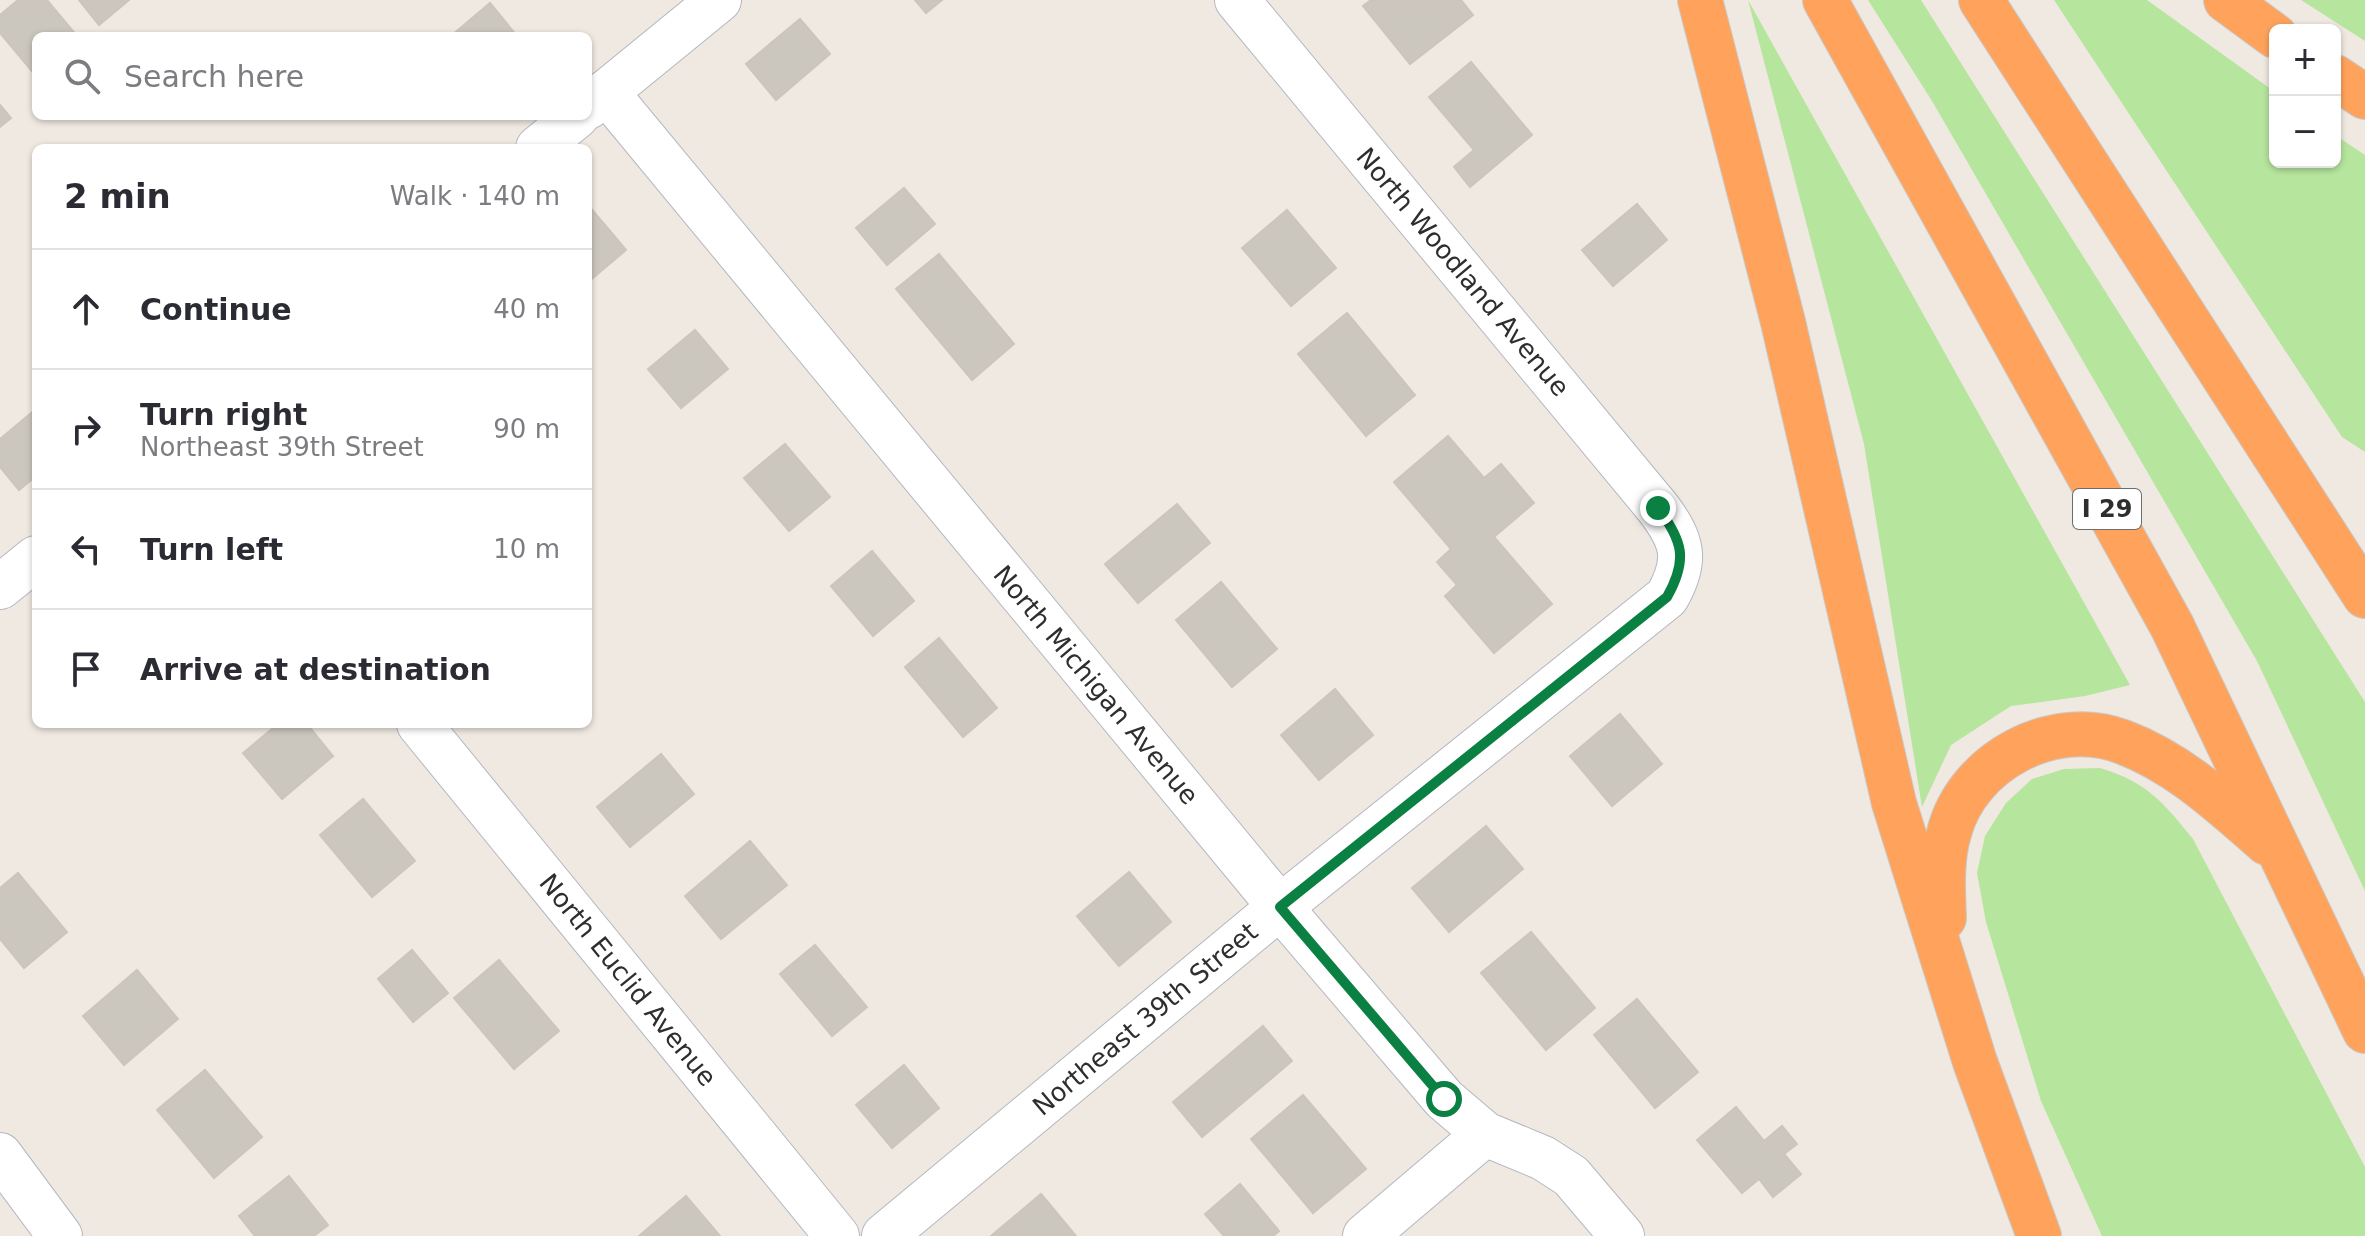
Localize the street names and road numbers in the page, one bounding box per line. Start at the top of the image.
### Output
street label: North Woodland Avenue [1350,142,1576,402]
road number: I 29 [2073,489,2141,529]
street label: North Michigan Avenue [987,560,1205,810]
street label: North Euclid Avenue [533,868,723,1092]
street label: Northeast 39th Street [1027,916,1263,1122]

